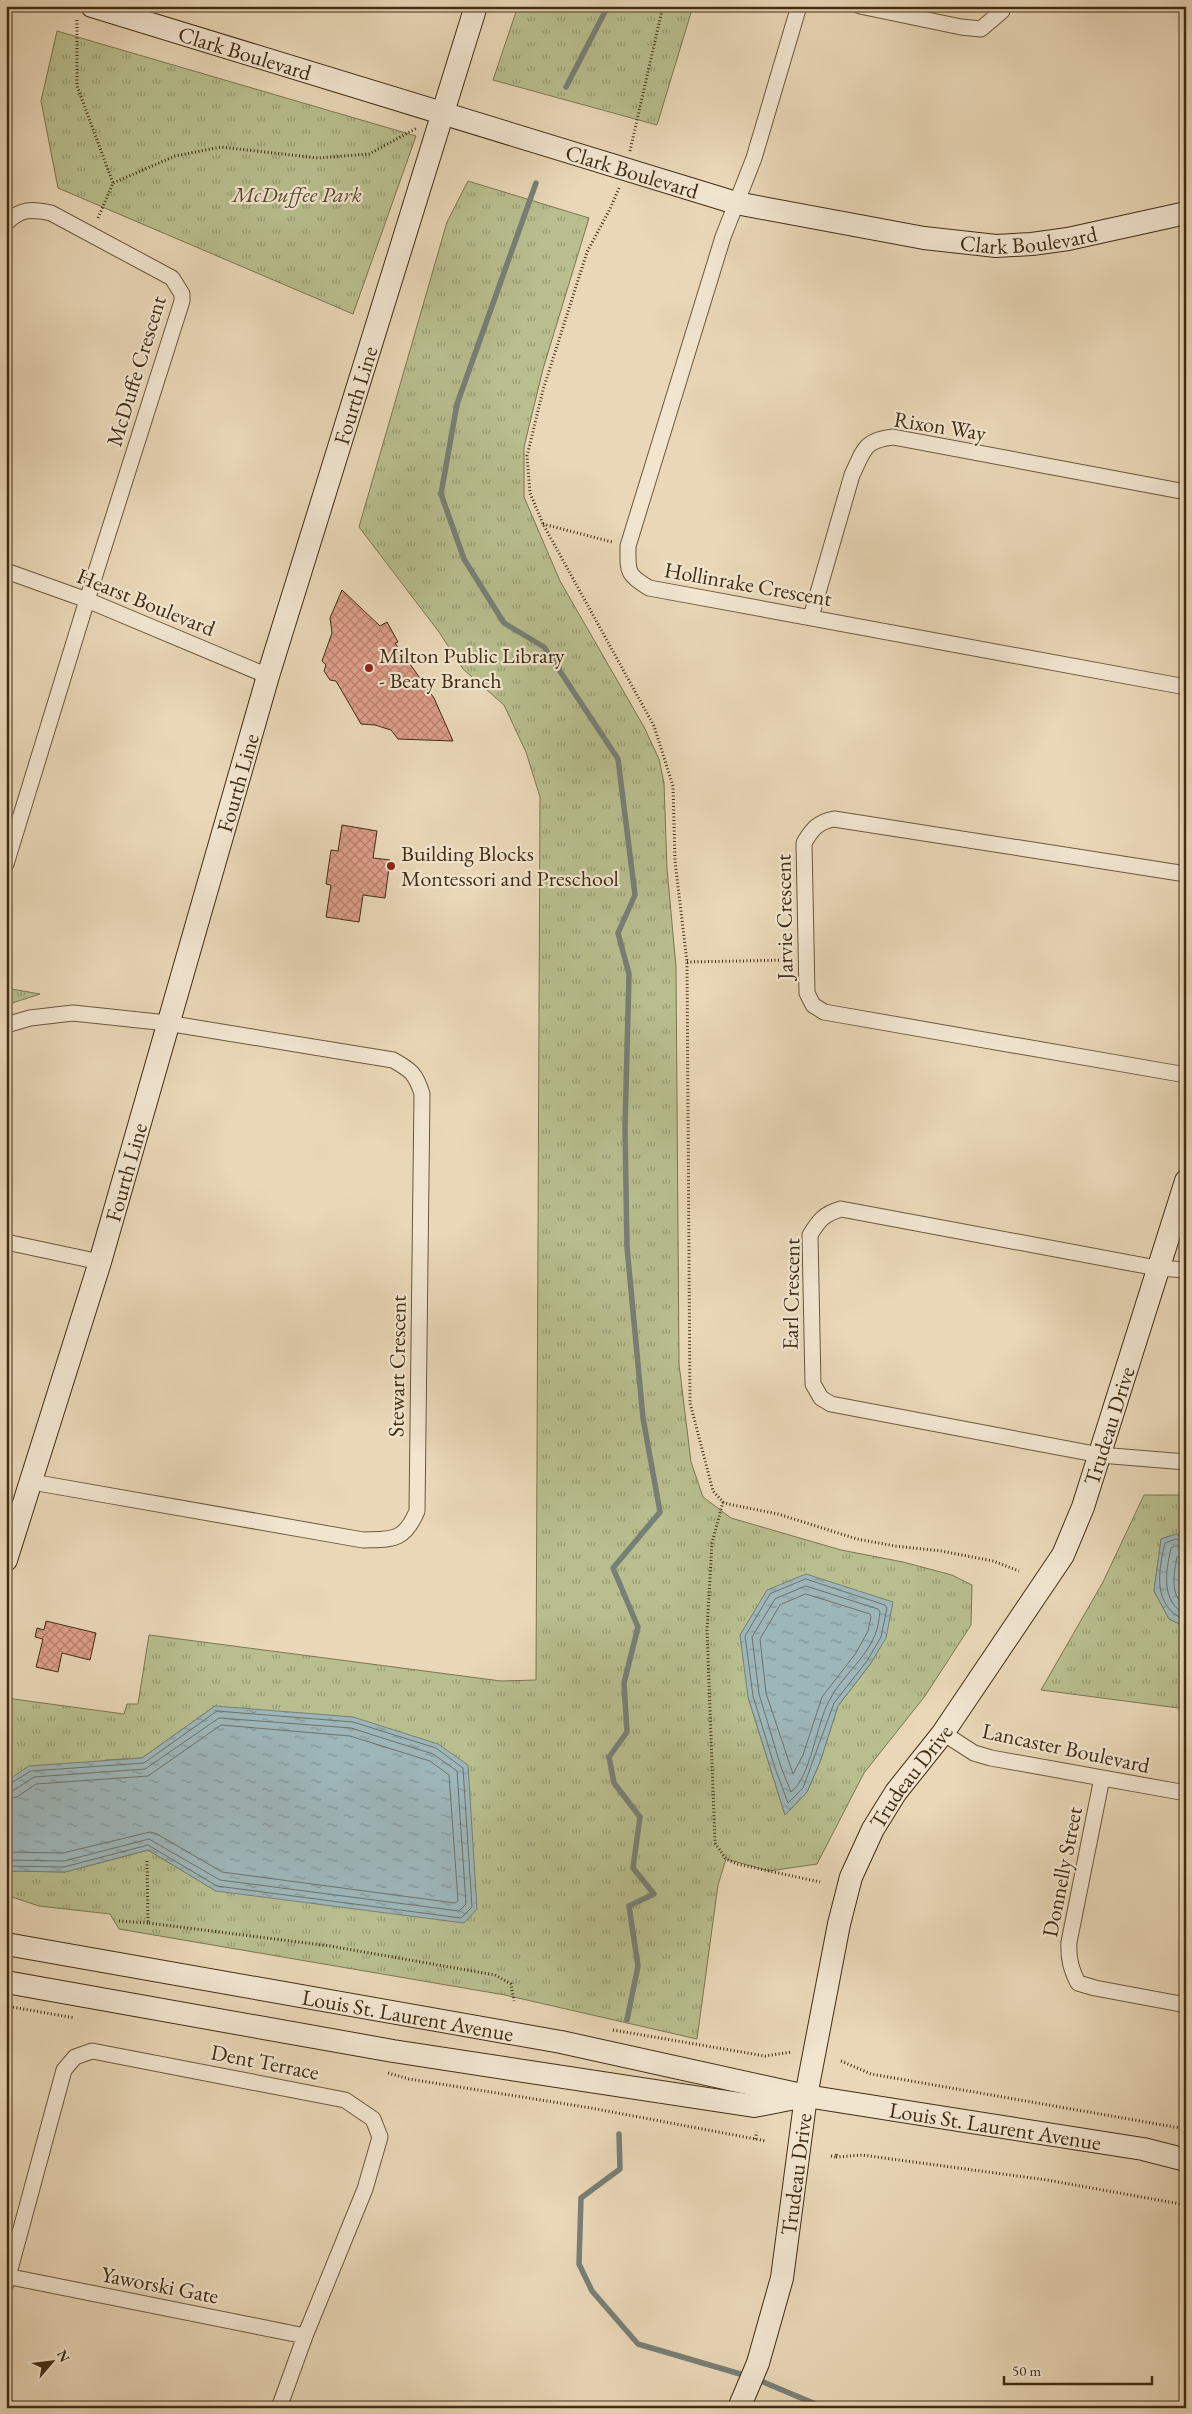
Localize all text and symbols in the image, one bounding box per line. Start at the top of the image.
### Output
street label: Clark Boulevard [175,19,316,87]
street label: Clark Boulevard [562,137,703,206]
park label: McDuffee Park [230,180,362,209]
street label: Clark Boulevard [959,218,1101,261]
street label: McDuffe Crescent [99,292,173,450]
street label: Fourth Line [326,342,384,448]
street label: Rixon Way [892,404,989,448]
street label: Hollinrake Crescent [662,555,834,613]
street label: Hearst Boulevard [73,561,220,643]
place label: Milton Public Library - Beaty Branch [379,641,565,695]
marker: Milton Public Library - Beaty Branch [363,662,375,674]
street label: Fourth Line [209,730,265,836]
place label: Building Blocks Montessori and Preschool [401,839,619,893]
street label: Jarvie Crescent [768,854,800,982]
marker: Building Blocks Montessori and Preschool [385,860,397,872]
street label: Fourth Line [98,1119,154,1225]
street label: Earl Crescent [776,1238,806,1350]
street label: Stewart Crescent [381,1295,413,1437]
street label: Trudeau Drive [1076,1362,1141,1489]
street label: Lancaster Boulevard [979,1716,1153,1780]
street label: Trudeau Drive [862,1718,959,1834]
street label: Donnelly Street [1035,1804,1089,1940]
street label: Louis St. Laurent Avenue [300,1982,516,2048]
street label: Dent Terrace [208,2037,322,2087]
street label: Louis St. Laurent Avenue [887,2095,1104,2157]
street label: Trudeau Drive [773,2111,818,2237]
street label: Yaworski Gate [99,2259,222,2311]
north arrow [28,2336,78,2386]
text: N [53,2347,74,2366]
scale bar [1004,2354,1152,2386]
text: 50 m [1012,2361,1041,2380]

